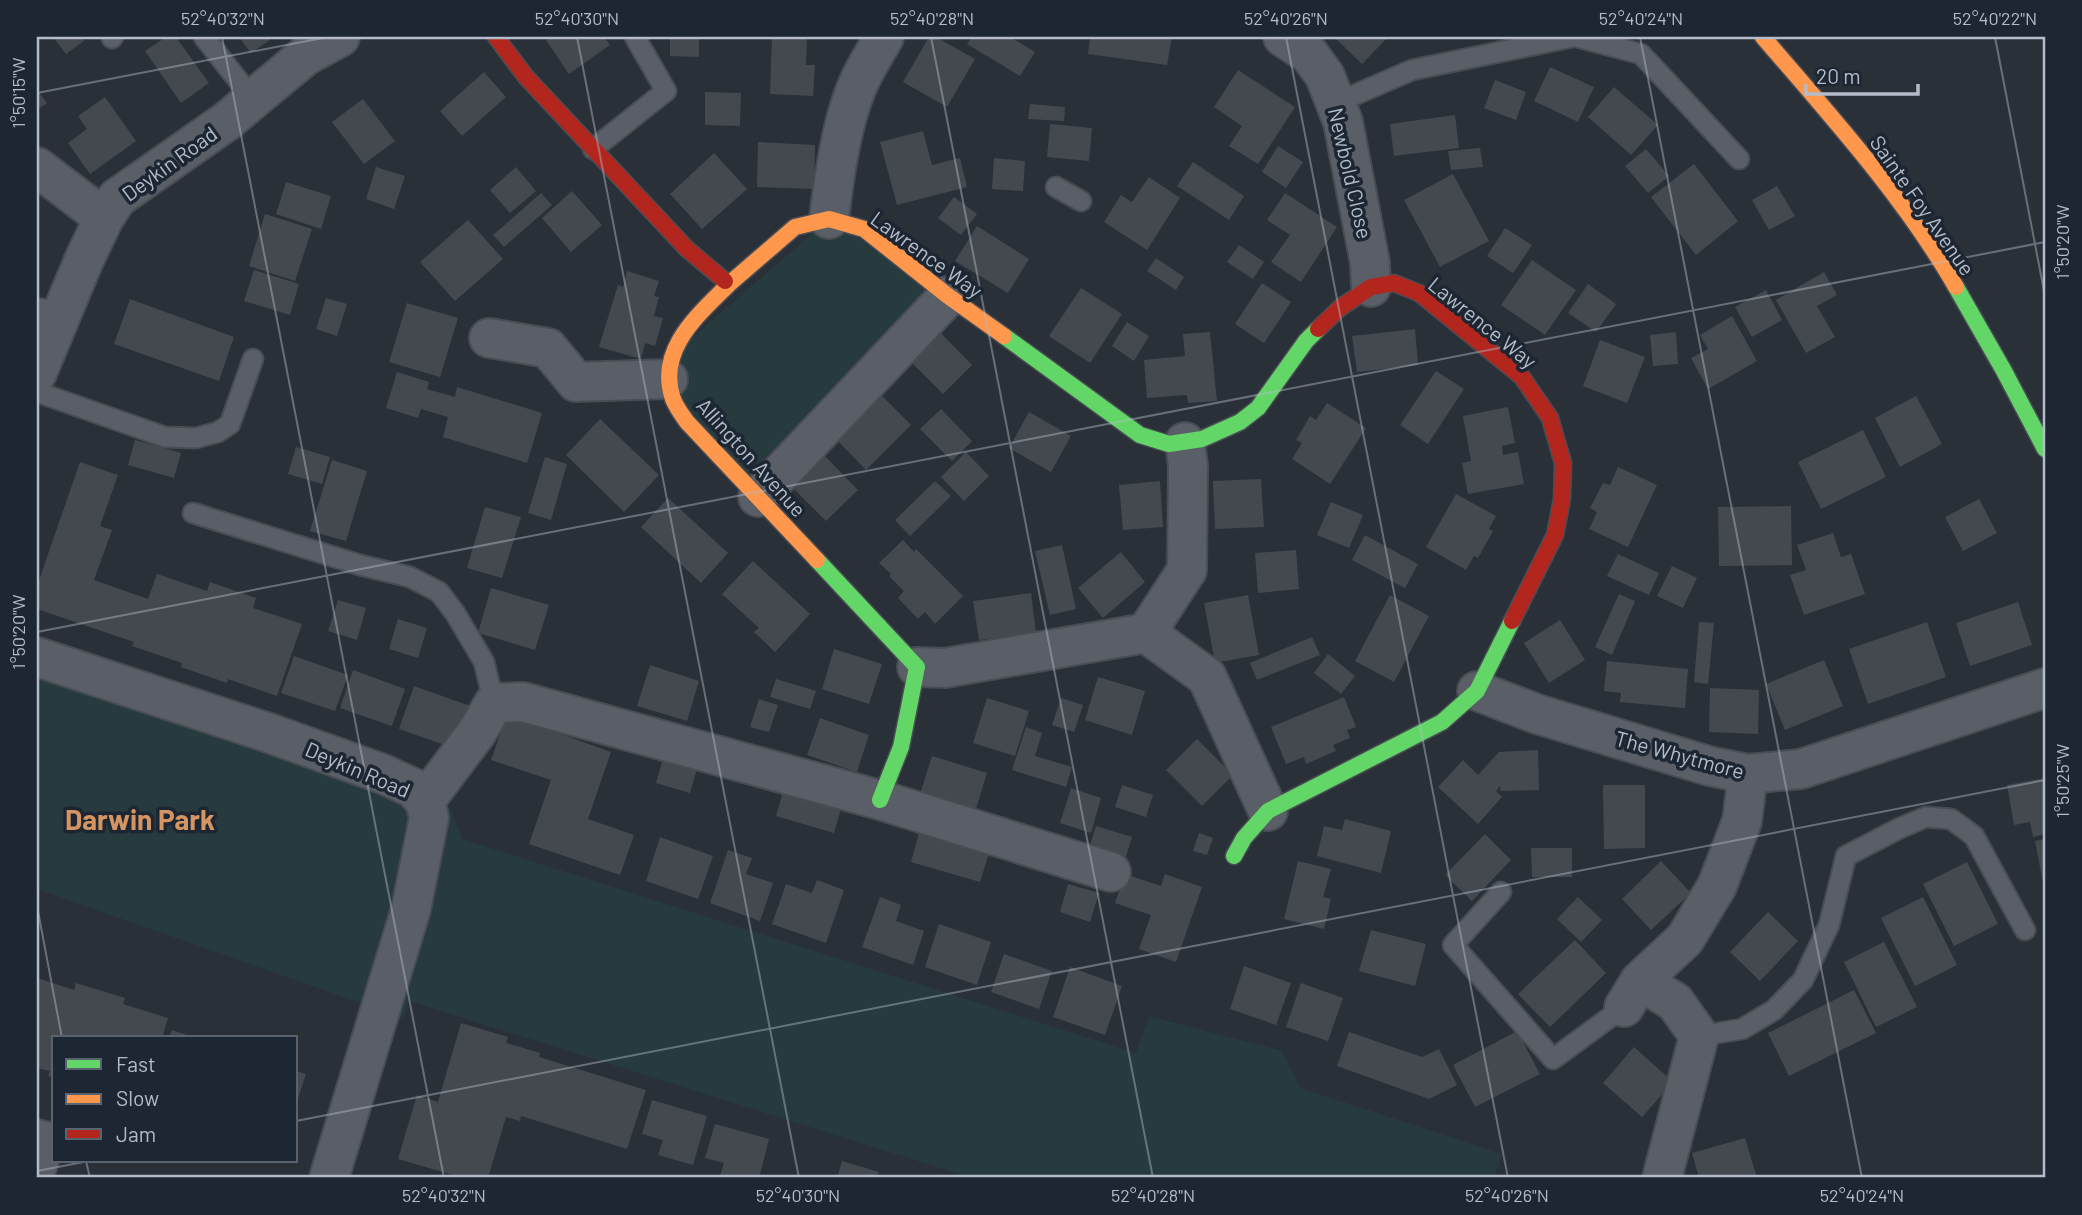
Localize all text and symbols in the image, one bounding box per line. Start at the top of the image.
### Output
text: 52°40'32"N [181,7,265,29]
text: 52°40'30"N [535,7,619,29]
text: 52°40'28"N [890,7,974,29]
text: 52°40'26"N [1244,7,1328,29]
text: 52°40'24"N [1599,7,1683,29]
text: 52°40'22"N [1953,7,2037,29]
scale bar [1806,52,1918,96]
text: 1°50'15"W [7,57,29,129]
text: 20 m [1816,63,1861,88]
street label: Newbold Close [1324,105,1378,241]
street label: Deykin Road [117,120,221,206]
street label: Sainte Foy Avenue [1865,130,1981,280]
text: 1°50'20"W [2051,204,2073,280]
street label: Lawrence Way [866,205,988,303]
street label: Lawrence Way [1424,271,1542,373]
street label: Allington Avenue [692,392,812,522]
text: 1°50'20"W [7,594,29,670]
street label: The Whytmore [1613,725,1747,783]
street label: Deykin Road [302,736,414,802]
text: 1°50'25"W [2051,744,2073,818]
district label: Darwin Park [65,802,215,836]
legend [52,1036,298,1162]
text: Fast [116,1051,156,1076]
text: Slow [116,1085,159,1110]
text: Jam [116,1121,156,1146]
text: 52°40'32"N [402,1184,486,1206]
text: 52°40'30"N [756,1184,840,1206]
text: 52°40'28"N [1111,1184,1195,1206]
text: 52°40'26"N [1465,1184,1549,1206]
text: 52°40'24"N [1820,1184,1904,1206]

